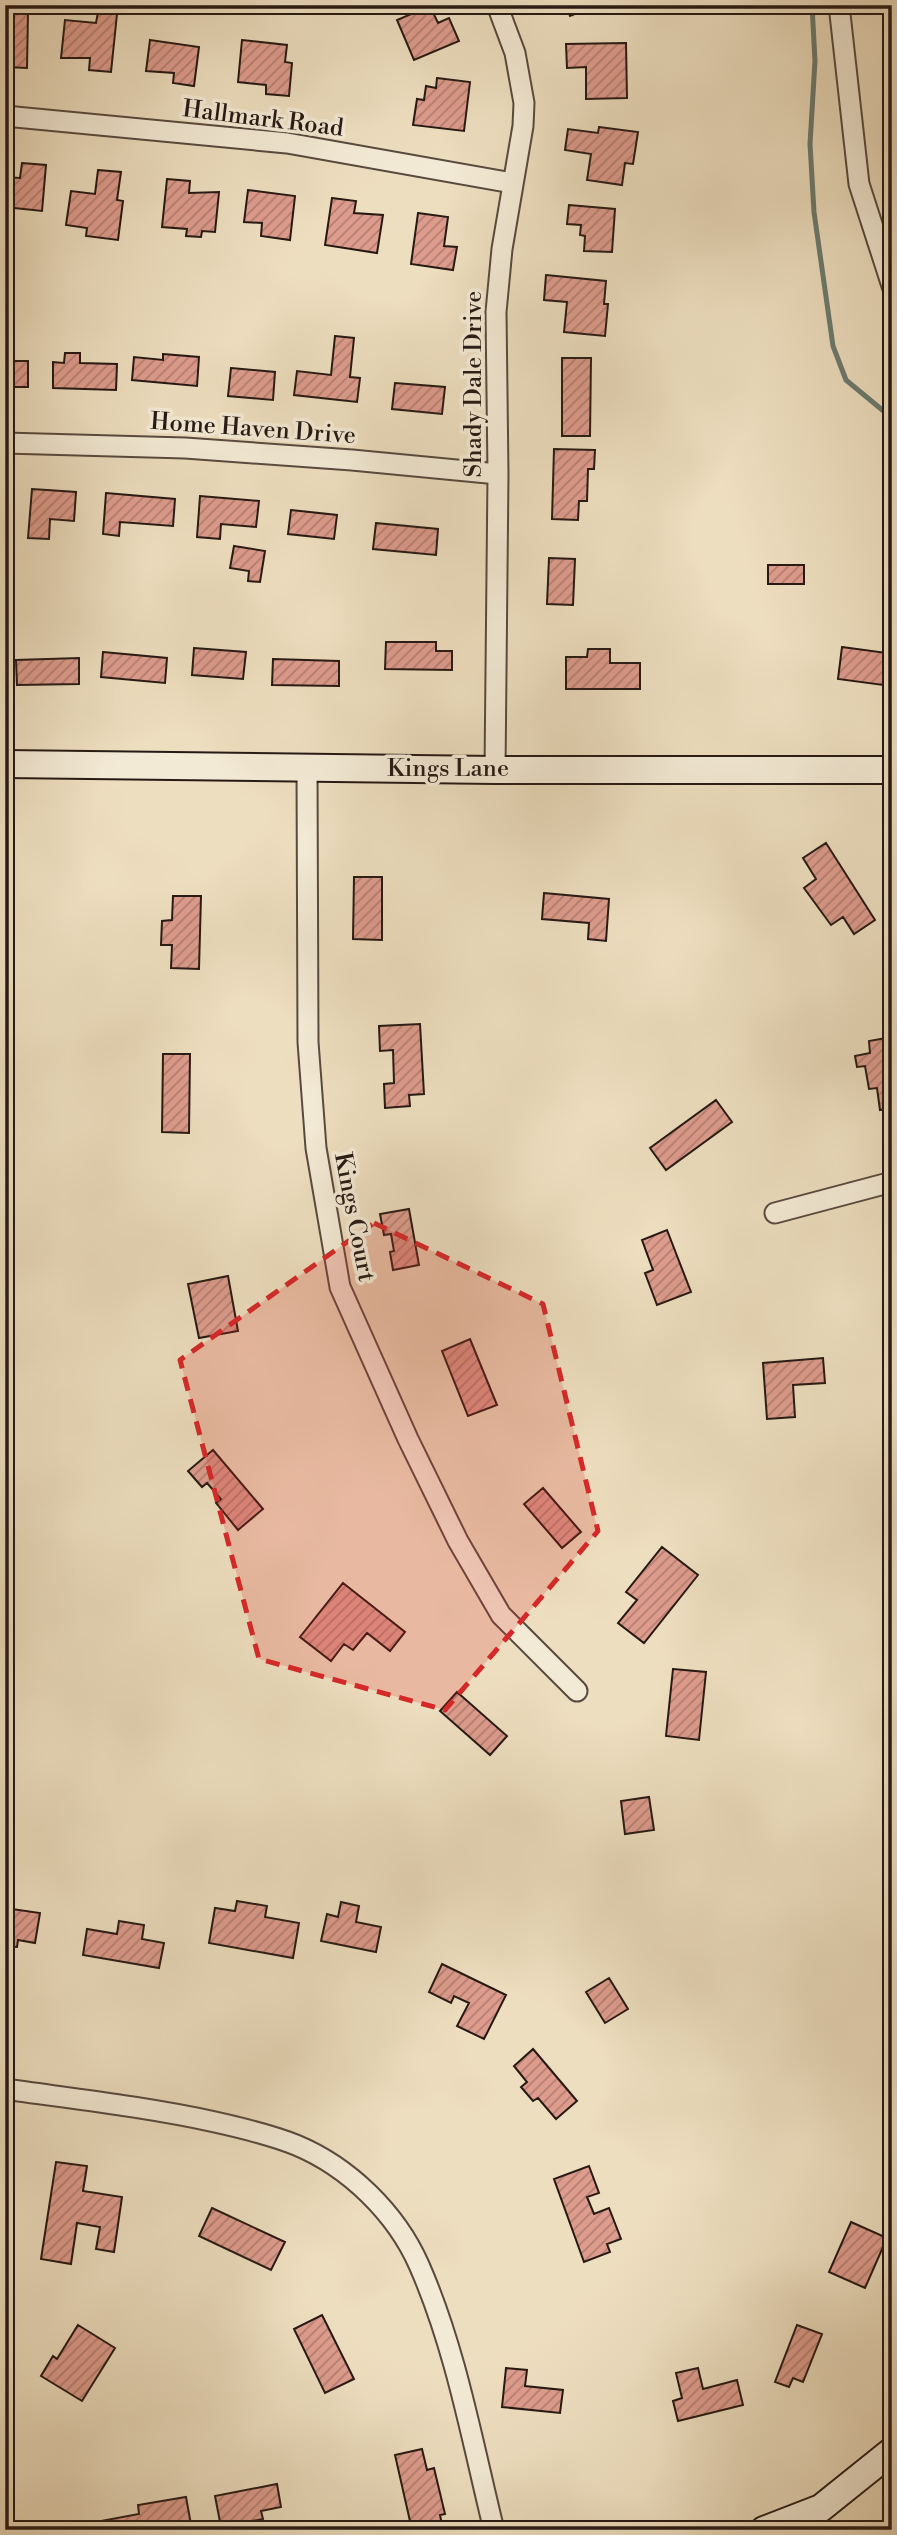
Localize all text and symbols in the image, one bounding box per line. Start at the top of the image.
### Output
street label: Hallmark Road [181,94,346,144]
street label: Shady Dale Drive [459,291,489,477]
street label: Home Haven Drive [149,407,357,451]
street label: Kings Lane [387,754,509,784]
street label: Kings Court [327,1150,381,1285]

